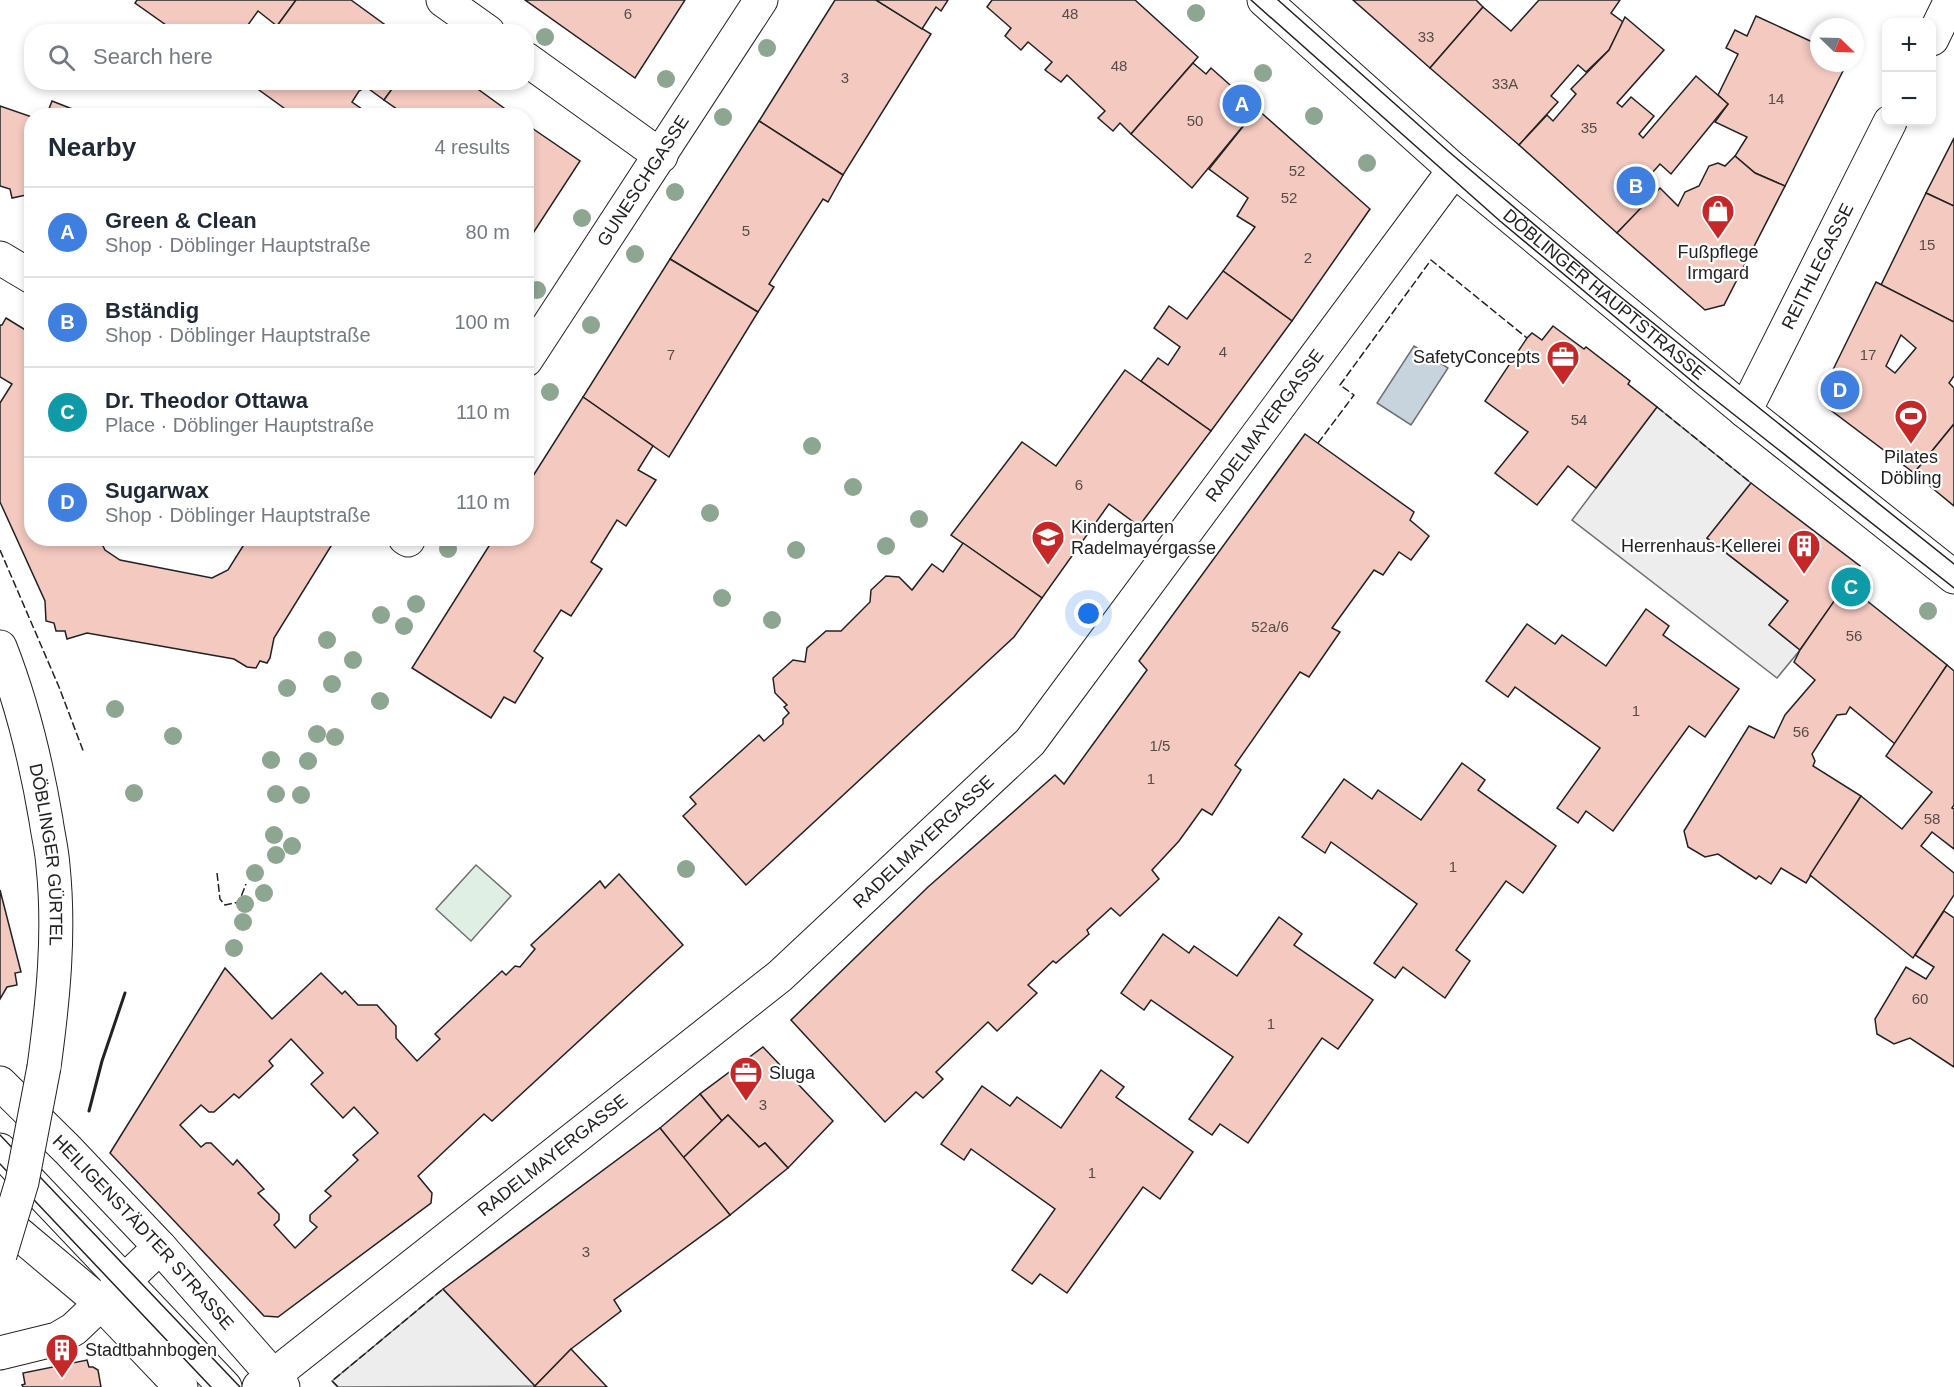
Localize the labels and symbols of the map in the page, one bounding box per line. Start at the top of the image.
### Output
house number: 6 [624,5,632,22]
house number: 48 [1062,5,1078,22]
north arrow [1810,18,1864,72]
house number: 33 [1418,28,1434,45]
house number: 48 [1111,57,1127,74]
house number: 3 [841,69,849,86]
house number: 33A [1492,75,1518,92]
pin: A [1222,82,1262,126]
house number: 14 [1768,90,1784,107]
street label: GUNESCHGASSE [593,112,693,250]
house number: 50 [1187,112,1203,129]
house number: 35 [1581,119,1597,136]
house number: 52 [1289,162,1305,179]
pin: B [1616,164,1656,208]
house number: 52 [1281,189,1297,206]
shop icon: Fußpflege Irmgard [1700,193,1736,240]
street label: REITHLEGASSE [1778,200,1858,332]
street label: DÖBLINGER HAUPTSTRASSE [1499,205,1709,384]
house number: 5 [742,222,750,239]
house number: 15 [1919,236,1935,253]
place label: Fußpflege Irmgard [1677,242,1759,283]
house number: 2 [1304,249,1312,266]
office icon: SafetyConcepts [1545,339,1581,386]
house number: 4 [1219,343,1227,360]
street label: RADELMAYERGASSE [1202,345,1328,506]
house number: 7 [667,346,675,363]
house number: 17 [1860,346,1876,363]
place label: SafetyConcepts [1413,347,1540,367]
pin: D [1820,368,1860,412]
sports icon: Pilates Döbling [1893,398,1929,445]
house number: 54 [1571,411,1587,428]
place label: Pilates Döbling [1880,447,1942,488]
house number: 6 [1075,476,1083,493]
place label: Kindergarten Radelmayergasse [1071,517,1216,558]
school or university icon: Kindergarten Radelmayergasse [1030,519,1066,566]
building icon: Herrenhaus-Kellerei [1786,528,1822,575]
place label: Herrenhaus-Kellerei [1621,536,1781,556]
pin: C [1832,564,1870,610]
your location [1074,599,1103,628]
house number: 52a/6 [1251,618,1289,635]
house number: 56 [1846,627,1862,644]
house number: 1 [1632,702,1640,719]
house number: 56 [1793,723,1809,740]
house number: 1/5 [1150,737,1170,754]
street label: DÖBLINGER GÜRTEL [25,762,66,946]
house number: 1 [1147,770,1155,787]
street label: RADELMAYERGASSE [849,771,998,912]
house number: 58 [1924,810,1940,827]
house number: 1 [1449,858,1457,875]
house number: 60 [1912,990,1928,1007]
house number: 1 [1267,1015,1275,1032]
office icon: Sluga [728,1055,764,1102]
place label: Sluga [769,1063,816,1083]
street label: RADELMAYERGASSE [474,1090,631,1220]
house number: 3 [759,1096,767,1113]
street label: HEILIGENSTÄDTER STRASSE [49,1131,238,1334]
house number: 1 [1088,1164,1096,1181]
house number: 3 [582,1243,590,1260]
building icon: Stadtbahnbogen [44,1332,80,1379]
place label: Stadtbahnbogen [85,1340,217,1360]

